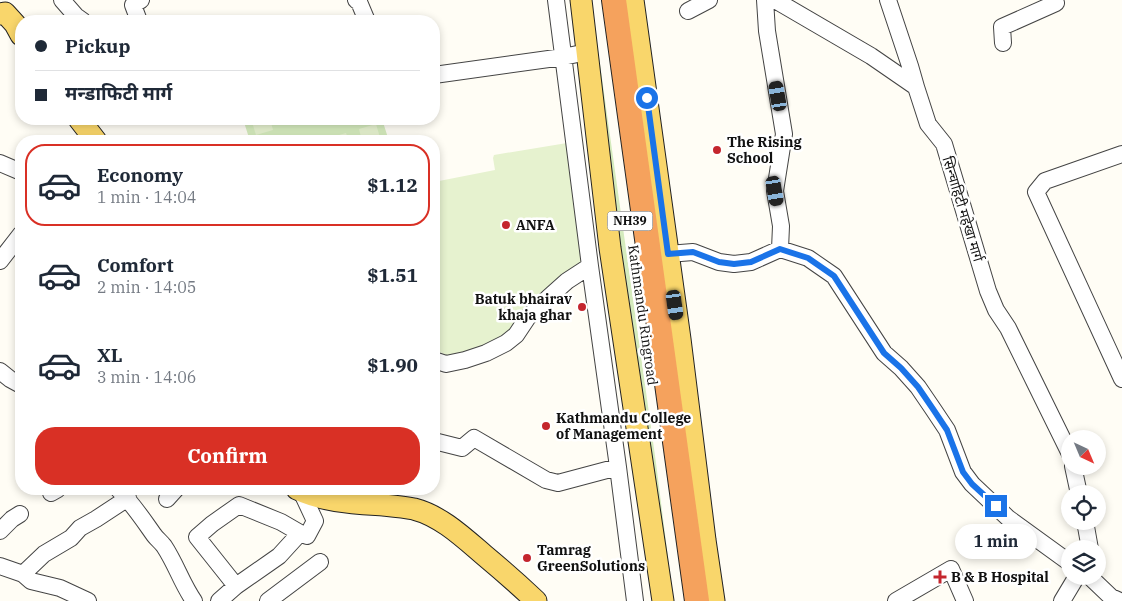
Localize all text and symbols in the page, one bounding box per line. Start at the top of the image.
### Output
text: Pickup [65,34,130,58]
car [768,80,787,112]
text: मन्डाफिटी मार्ग [65,81,172,105]
route start [636,87,658,109]
place label: The Rising School [727,133,802,167]
marker: The Rising School [711,144,723,156]
street label: सिन्चाहिटी महेखा मार्ग [938,154,988,265]
icon: car [37,163,82,208]
text: Economy [97,163,183,187]
text: $1.12 [367,173,418,197]
car [765,175,784,207]
text: 1 min · 14:04 [97,187,196,207]
road number: NH39 [608,212,652,230]
place label: ANFA [516,216,555,234]
marker: ANFA [500,219,512,231]
street label: Kathmandu Ringroad [624,243,662,387]
icon: car [37,253,82,298]
text: Comfort [97,253,174,277]
text: $1.51 [367,263,418,287]
text: 2 min · 14:05 [97,277,196,297]
car [665,289,684,321]
place label: Batuk bhairav khaja ghar [475,290,572,324]
marker: Batuk bhairav khaja ghar [576,301,588,313]
icon: car [37,343,82,388]
text: XL [97,343,123,367]
text: $1.90 [367,353,418,377]
text: 3 min · 14:06 [97,367,196,387]
place label: Kathmandu College of Management [556,409,691,443]
marker: Kathmandu College of Management [540,420,552,432]
button: Confirm [35,427,420,485]
north arrow [1061,430,1106,475]
map controls [1061,430,1106,585]
button: locate [1061,485,1106,530]
route end [985,495,1007,517]
callout: 1 min [955,524,1037,558]
text: 1 min [974,531,1018,551]
button: layers [1061,540,1106,585]
place label: Tamrag GreenSolutions [537,541,645,575]
marker: Tamrag GreenSolutions [521,552,533,564]
place label: B & B Hospital [951,568,1049,586]
marker: B & B Hospital [933,570,947,584]

